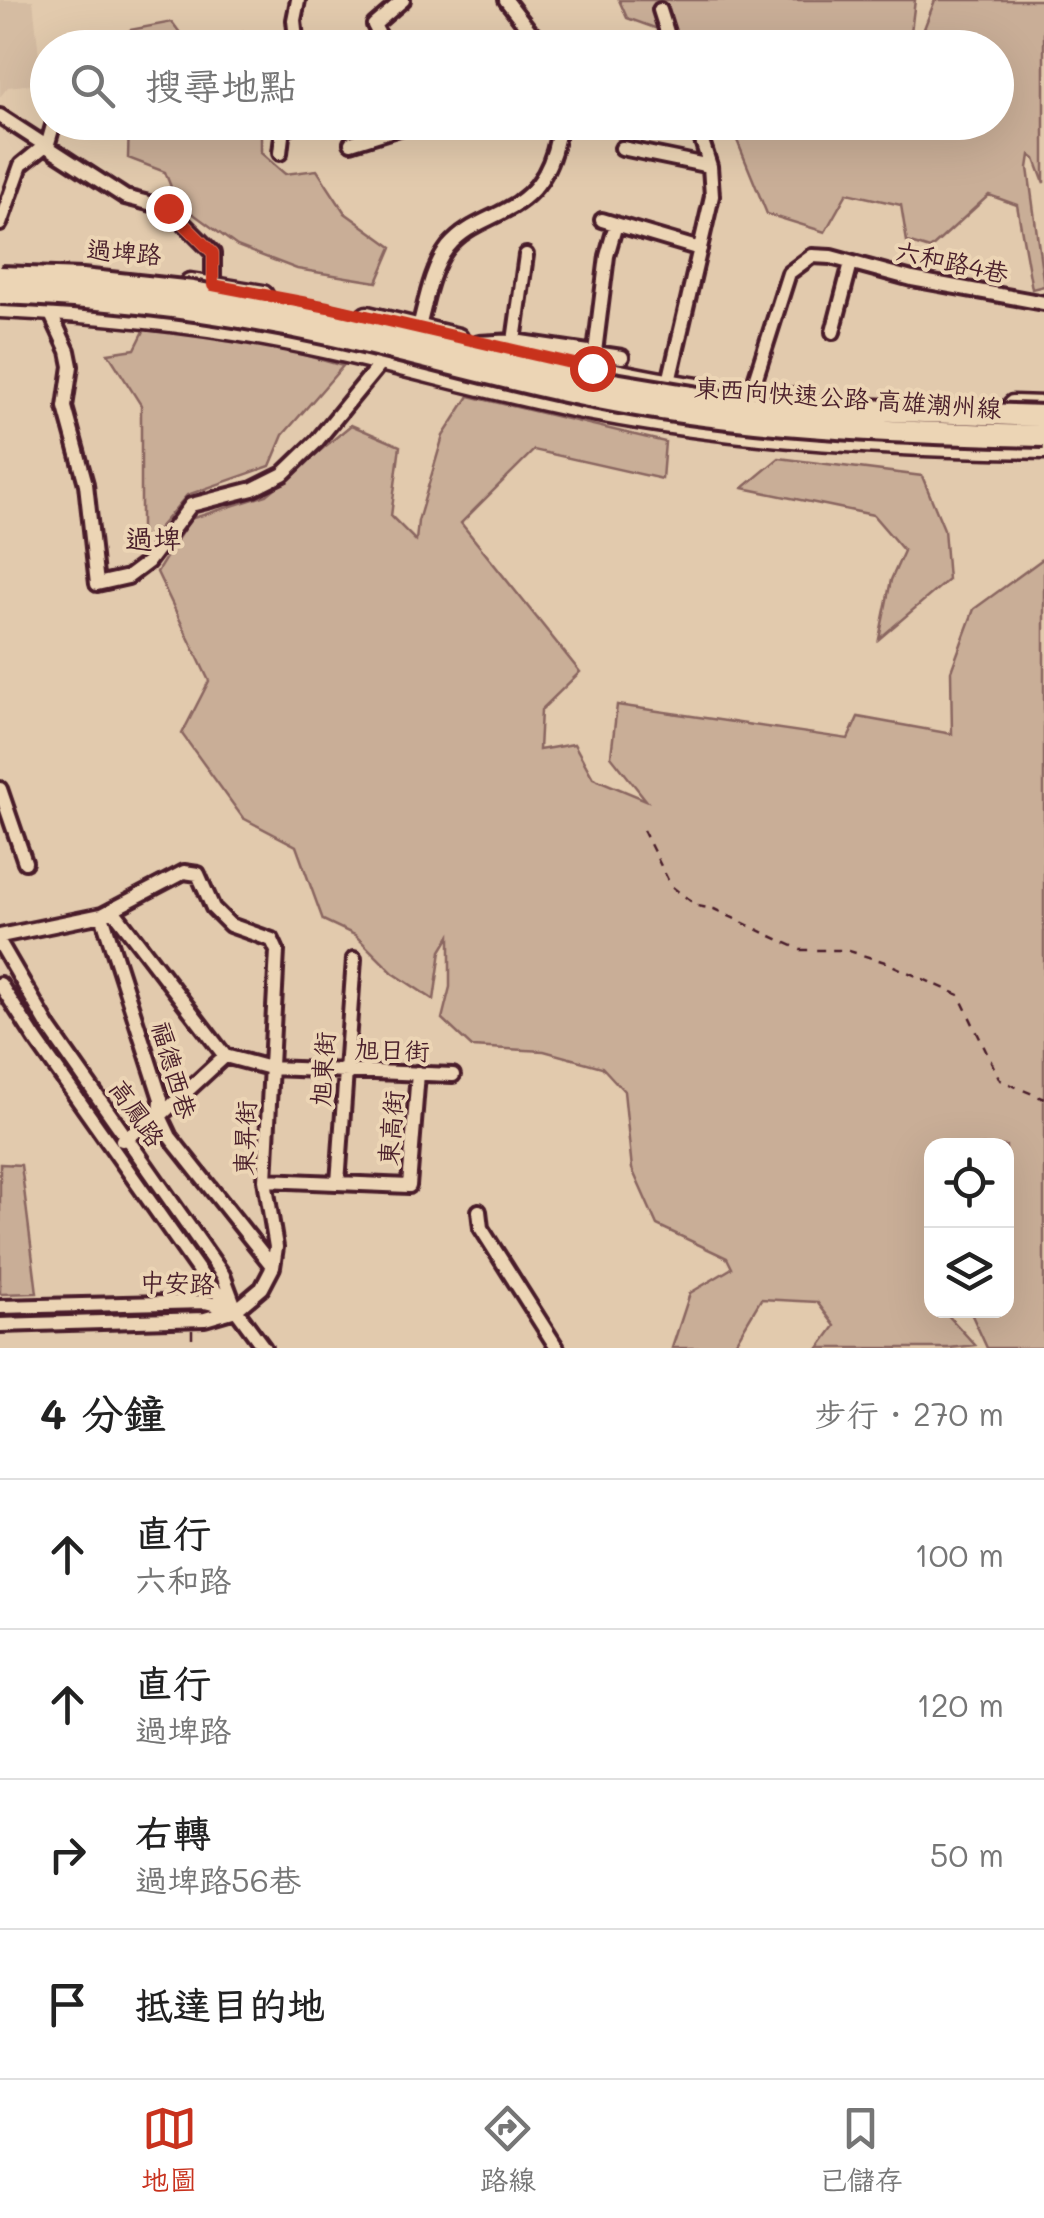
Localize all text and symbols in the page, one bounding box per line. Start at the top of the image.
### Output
search box [30,30,1014,140]
icon: search [65,58,120,113]
text: 搜尋地點 [145,60,297,110]
route end [146,186,192,232]
street label: 過埤路 [85,232,163,270]
street label: 六和路4巷 [893,233,1012,289]
route start [570,346,616,392]
street label: 東西向快速公路 高雄潮州線 [693,370,1003,424]
district label: 過埤 [125,520,181,556]
street label: 福德西巷 [146,1017,204,1122]
street label: 旭東街 [303,1030,341,1107]
street label: 旭日街 [354,1032,430,1066]
street label: 高鳳路 [103,1073,172,1152]
street label: 東高街 [371,1089,409,1167]
street label: 東昇街 [227,1100,261,1176]
map controls [924,1138,1014,1318]
button: locate [924,1138,1014,1228]
button: layers [924,1228,1014,1318]
street label: 中安路 [139,1265,215,1299]
text: 4 分鐘 [40,1385,166,1440]
text: 步行 · 270 m [814,1392,1004,1434]
text: 直行 [135,1507,211,1557]
icon: ahead [40,1527,95,1582]
text: 100 m [914,1533,1004,1575]
text: 六和路 [135,1558,231,1600]
text: 直行 [135,1657,211,1707]
icon: ahead [40,1677,95,1732]
text: 120 m [916,1683,1004,1725]
text: 過埤路 [135,1708,231,1750]
text: 右轉 [135,1807,211,1857]
icon: right [40,1827,95,1882]
text: 50 m [930,1833,1004,1875]
text: 過埤路56巷 [135,1858,301,1900]
icon: arrive [40,1977,95,2032]
text: 抵達目的地 [135,1979,325,2029]
tab: 地圖 [141,2101,197,2198]
tab: 路線 [480,2101,536,2198]
tab: 已儲存 [819,2101,903,2198]

